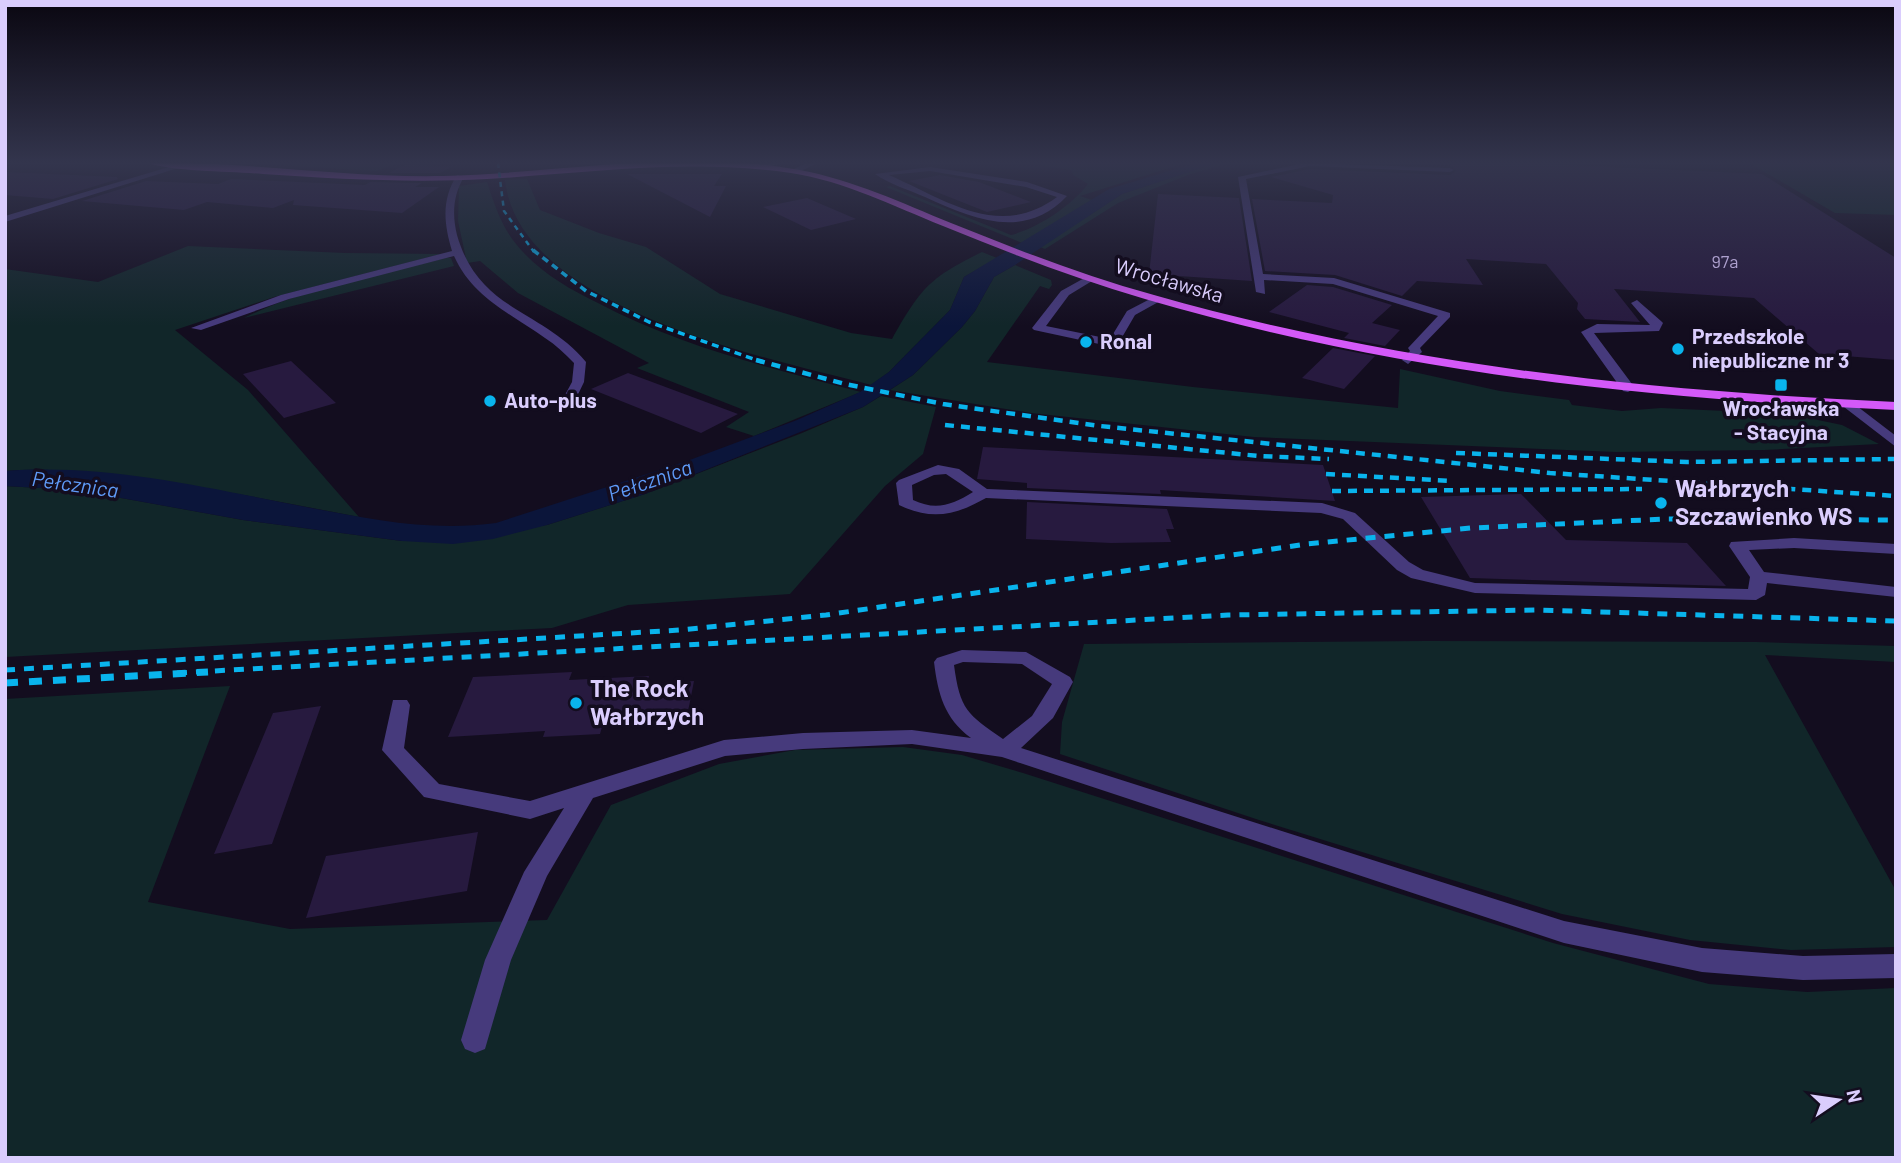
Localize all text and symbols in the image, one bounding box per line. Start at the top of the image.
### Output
house number: 97a [1711,250,1739,272]
street label: Wrocławska [1112,252,1226,307]
place label: Przedszkole niepubliczne nr 3 [1692,323,1849,372]
place label: Ronal [1100,328,1152,353]
marker: Ronal [1078,334,1094,350]
marker: Przedszkole niepubliczne nr 3 [1670,341,1686,357]
marker: Wrocławska - Stacyjna [1773,377,1789,393]
place label: Auto-plus [504,387,597,412]
marker: Auto-plus [482,393,498,409]
place label: Wrocławska - Stacyjna [1723,395,1839,444]
water label: Pełcznica [604,454,695,506]
water label: Pełcznica [30,465,120,502]
place label: Wałbrzych Szczawienko WS [1675,473,1853,530]
marker: Wałbrzych Szczawienko WS [1653,495,1669,511]
place label: The Rock Wałbrzych [590,673,704,730]
marker: The Rock Wałbrzych [568,695,584,711]
north arrow [1803,1065,1873,1135]
text: N [1842,1087,1868,1105]

